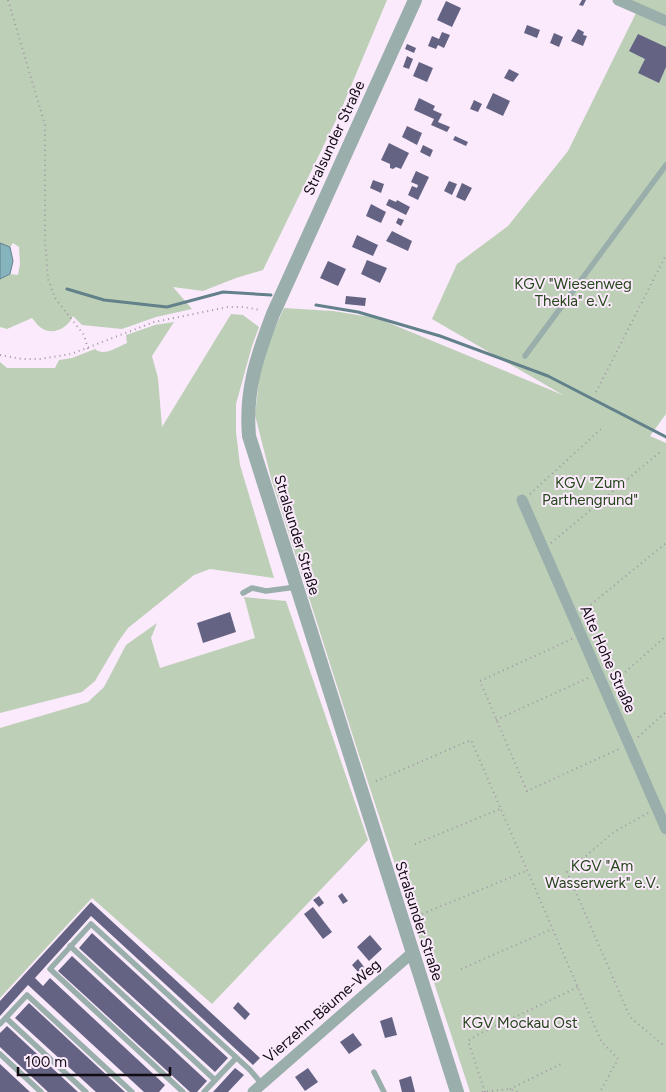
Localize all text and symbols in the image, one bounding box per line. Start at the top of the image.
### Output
street label: Stralsunder Straße [300,78,368,198]
park label: KGV "Wiesenweg Thekla" e.V. [514,275,632,310]
street label: Stralsunder Straße [270,473,324,597]
park label: KGV "Zum Parthengrund" [542,474,638,509]
street label: Alte Hohe Straße [576,603,640,715]
park label: KGV "Am Wasserwerk" e.V. [545,857,659,892]
street label: Stralsunder Straße [391,859,447,983]
street label: Vierzehn-Bäume-Weg [260,955,384,1067]
park label: KGV Mockau Ost [462,1014,578,1032]
scale bar [18,1044,170,1076]
text: 100 m [25,1053,67,1071]

